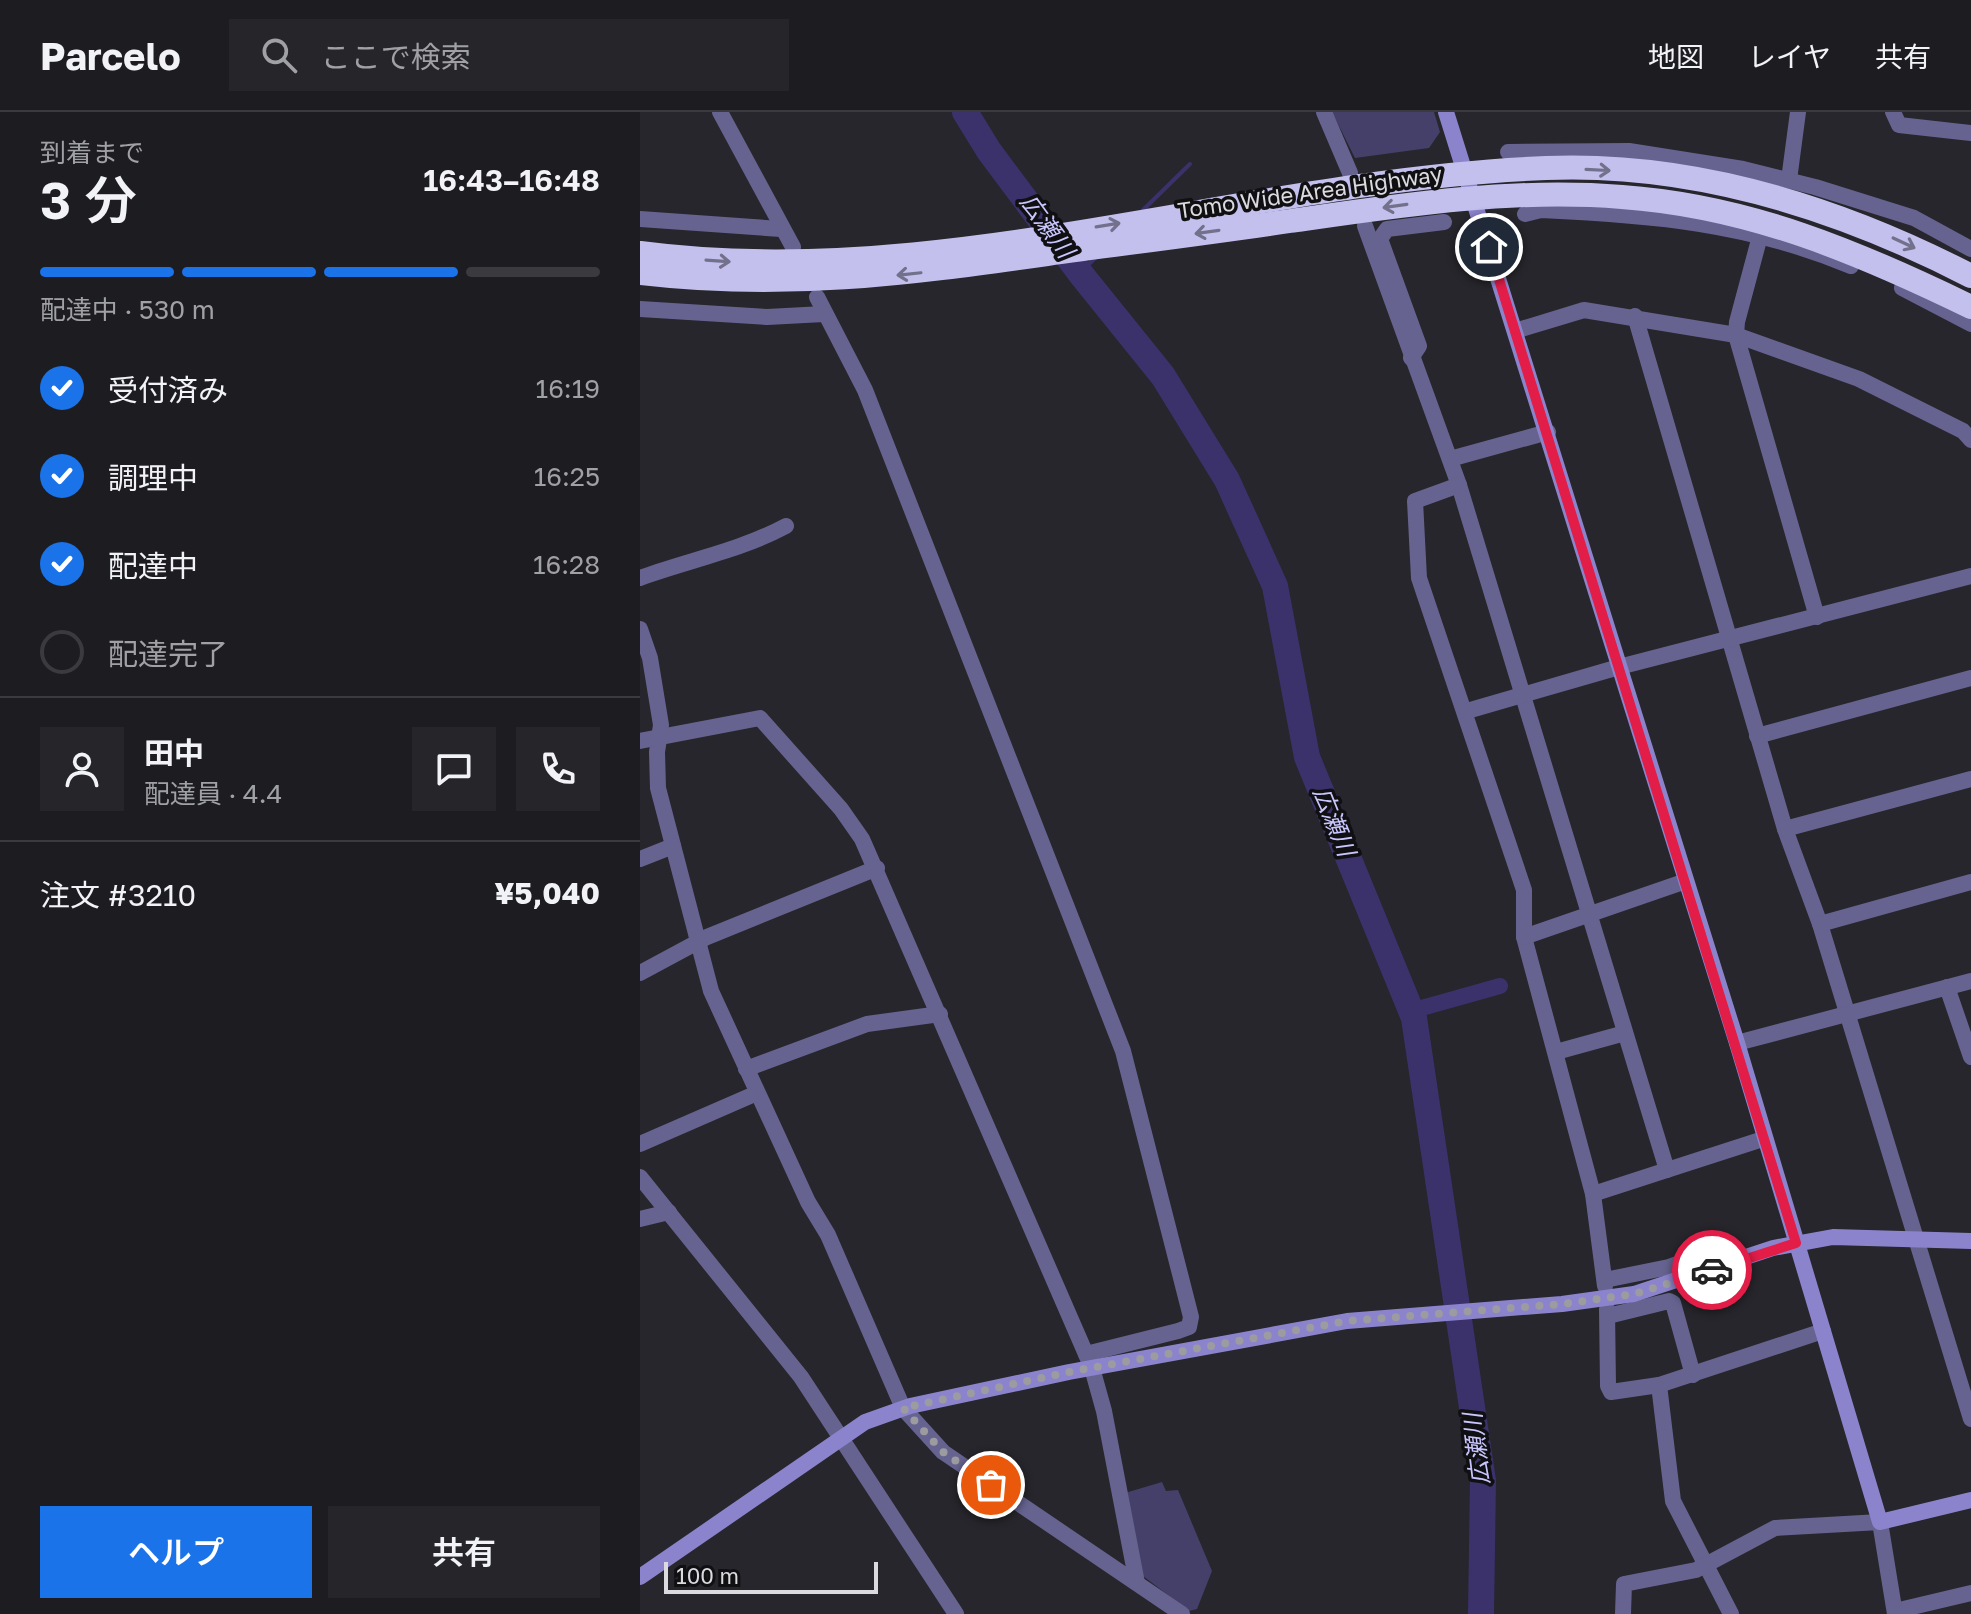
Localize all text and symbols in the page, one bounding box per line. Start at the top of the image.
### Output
search box [229,19,789,91]
text: Parcelo [40,33,181,78]
icon: search [257,33,301,77]
text: ここで検索 [321,39,471,75]
text: 地図 [1648,40,1704,73]
text: レイヤ [1748,40,1831,73]
text: 共有 [1875,40,1931,73]
text: 到着まで [40,137,144,168]
street label: Tomo Wide Area Highway [1176,160,1444,223]
text: 16:43–16:48 [423,162,600,198]
one-way arrow [1584,162,1611,177]
text: 3 分 [40,168,136,230]
water label: 広瀬川 [1015,187,1083,265]
one-way arrow [1383,199,1408,214]
pin [1455,213,1523,281]
one-way arrow [1095,217,1120,232]
one-way arrow [1194,225,1220,240]
icon: home [1467,225,1511,269]
one-way arrow [1892,236,1916,251]
one-way arrow [704,254,731,269]
one-way arrow [896,267,923,282]
text: 配達中 · 530 m [40,294,215,325]
icon: check [40,366,84,410]
text: 受付済み [108,372,228,408]
text: 16:19 [536,373,600,404]
icon: check [40,454,84,498]
text: 調理中 [108,460,198,496]
text: 16:25 [534,461,600,492]
icon: check [40,542,84,586]
text: 配達中 [108,548,198,584]
text: 16:28 [533,549,600,580]
text: 配達完了 [108,636,228,672]
button: person [40,727,124,811]
button: chat [412,727,496,811]
button: phone [516,727,600,811]
text: 田中 [144,735,204,771]
text: 配達員 · 4.4 [144,778,282,809]
water label: 広瀬川 [1308,783,1363,863]
text: ¥5,040 [495,875,600,911]
text: 注文 #3210 [40,877,196,913]
courier [1672,1230,1752,1310]
icon: car [1690,1248,1734,1292]
water label: 広瀬川 [1456,1409,1494,1487]
pin [957,1451,1025,1519]
icon: bag [969,1463,1013,1507]
button: ヘルプ [40,1506,312,1598]
button: 共有 [328,1506,600,1598]
scale bar [664,1558,878,1594]
text: 100 m [676,1562,739,1589]

